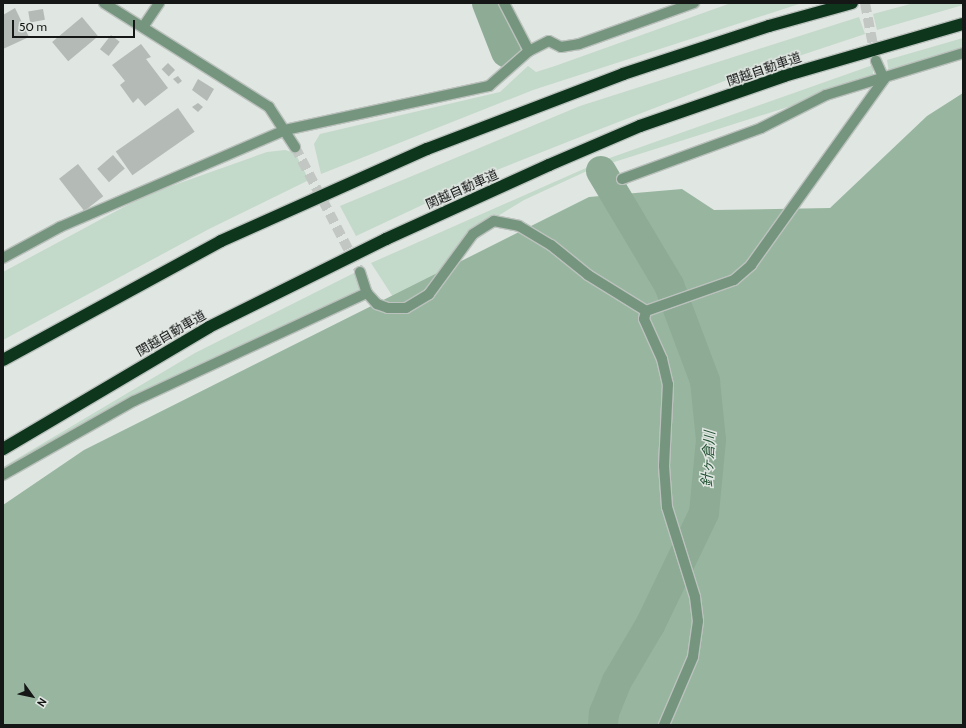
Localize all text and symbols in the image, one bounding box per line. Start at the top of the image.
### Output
scale bar [14,12,137,38]
text: 50 m [19,19,47,34]
street label: 関越自動車道 [725,49,803,89]
street label: 関越自動車道 [423,166,501,212]
street label: 関越自動車道 [133,307,209,359]
water label: 針ヶ倉川 [698,431,718,487]
north arrow [12,676,52,716]
text: N [34,695,50,710]

